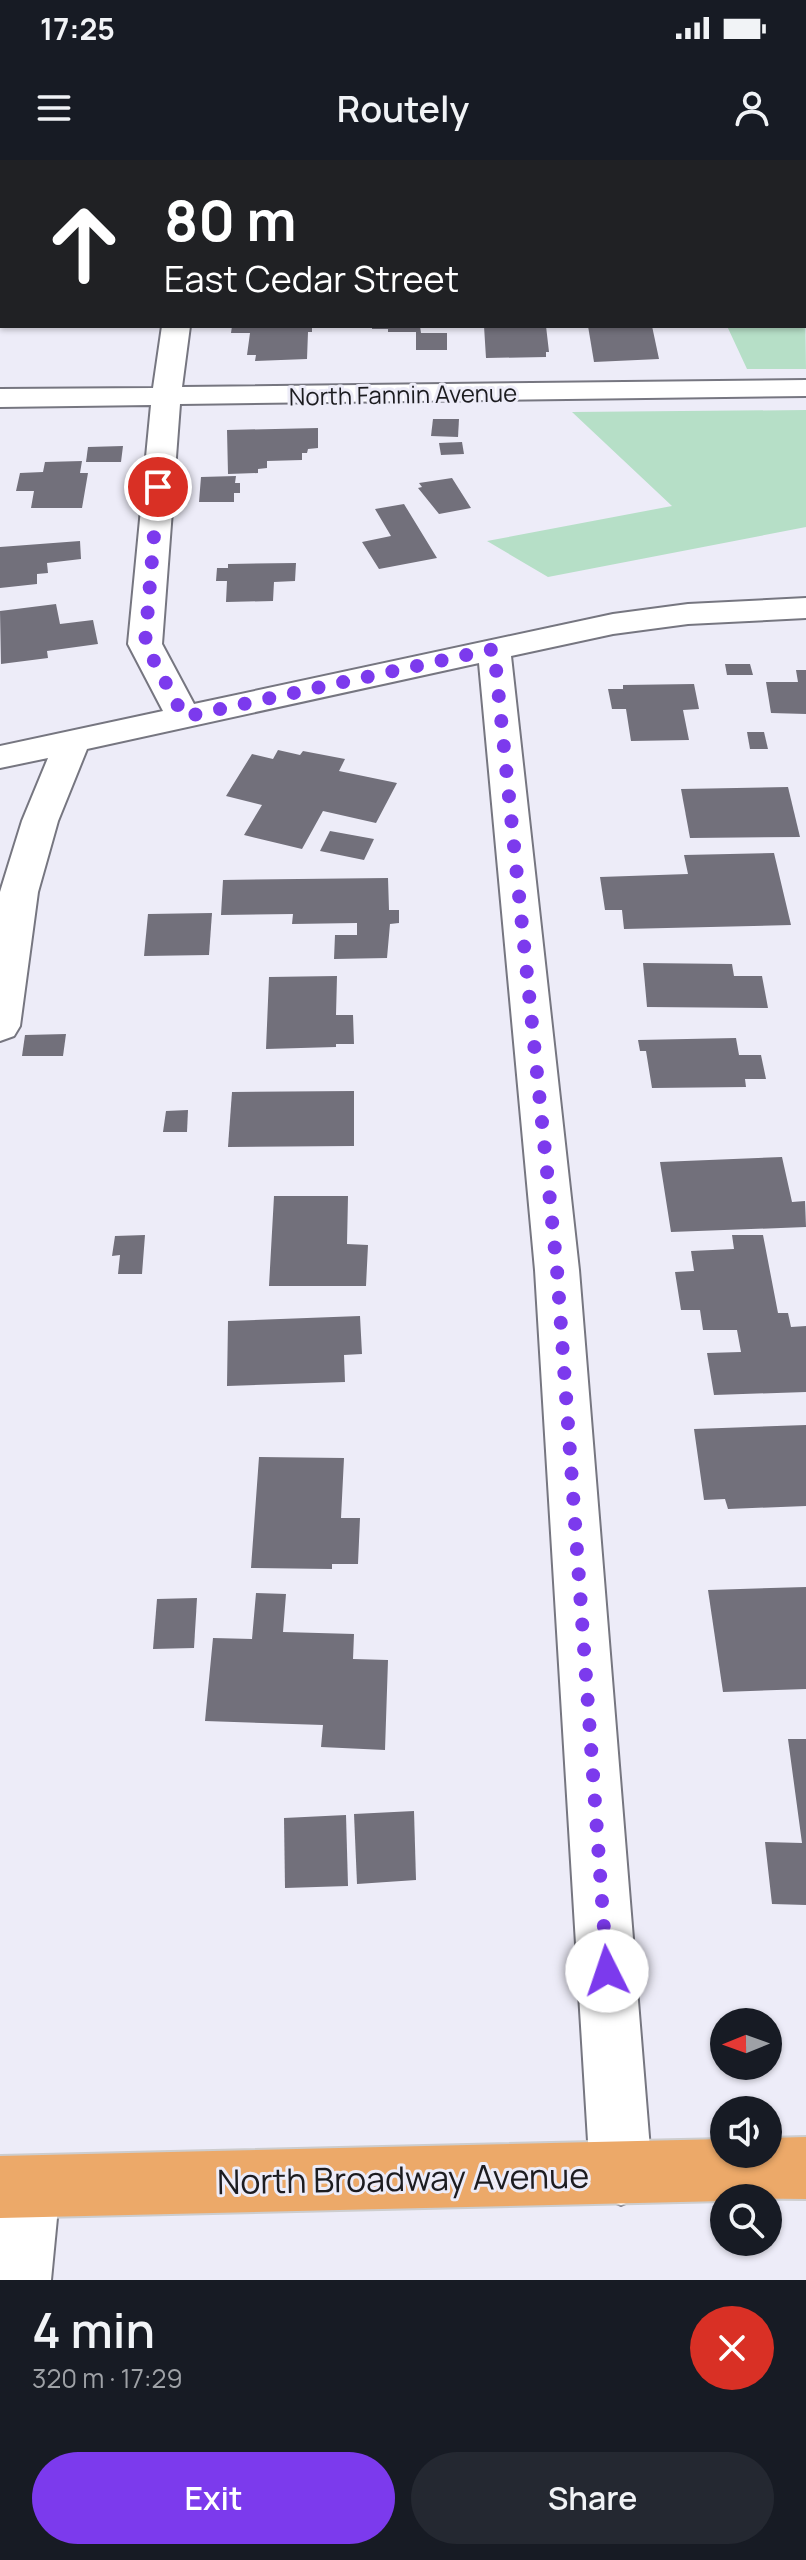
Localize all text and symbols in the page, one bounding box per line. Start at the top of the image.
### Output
text: 17:25 [40,8,115,49]
text: Routely [337,84,469,133]
icon: menu [32,86,76,130]
icon: person [730,86,774,130]
text: 80 m [164,181,297,258]
icon: ahead [32,192,136,296]
text: East Cedar Street [164,254,459,303]
street label: North Fannin Avenue [289,376,517,412]
pin [124,453,192,521]
icon: arrive [136,465,180,509]
position arrow [565,1929,649,2013]
north arrow [710,2008,782,2080]
map controls [710,2008,782,2256]
button: sound [710,2096,782,2168]
street label: North Broadway Avenue [217,2152,589,2204]
button: search [710,2184,782,2256]
text: 4 min [32,2297,155,2362]
button: close [690,2306,774,2390]
text: 320 m · 17:29 [32,2360,183,2396]
button: Exit [32,2452,395,2544]
button: Share [411,2452,774,2544]

